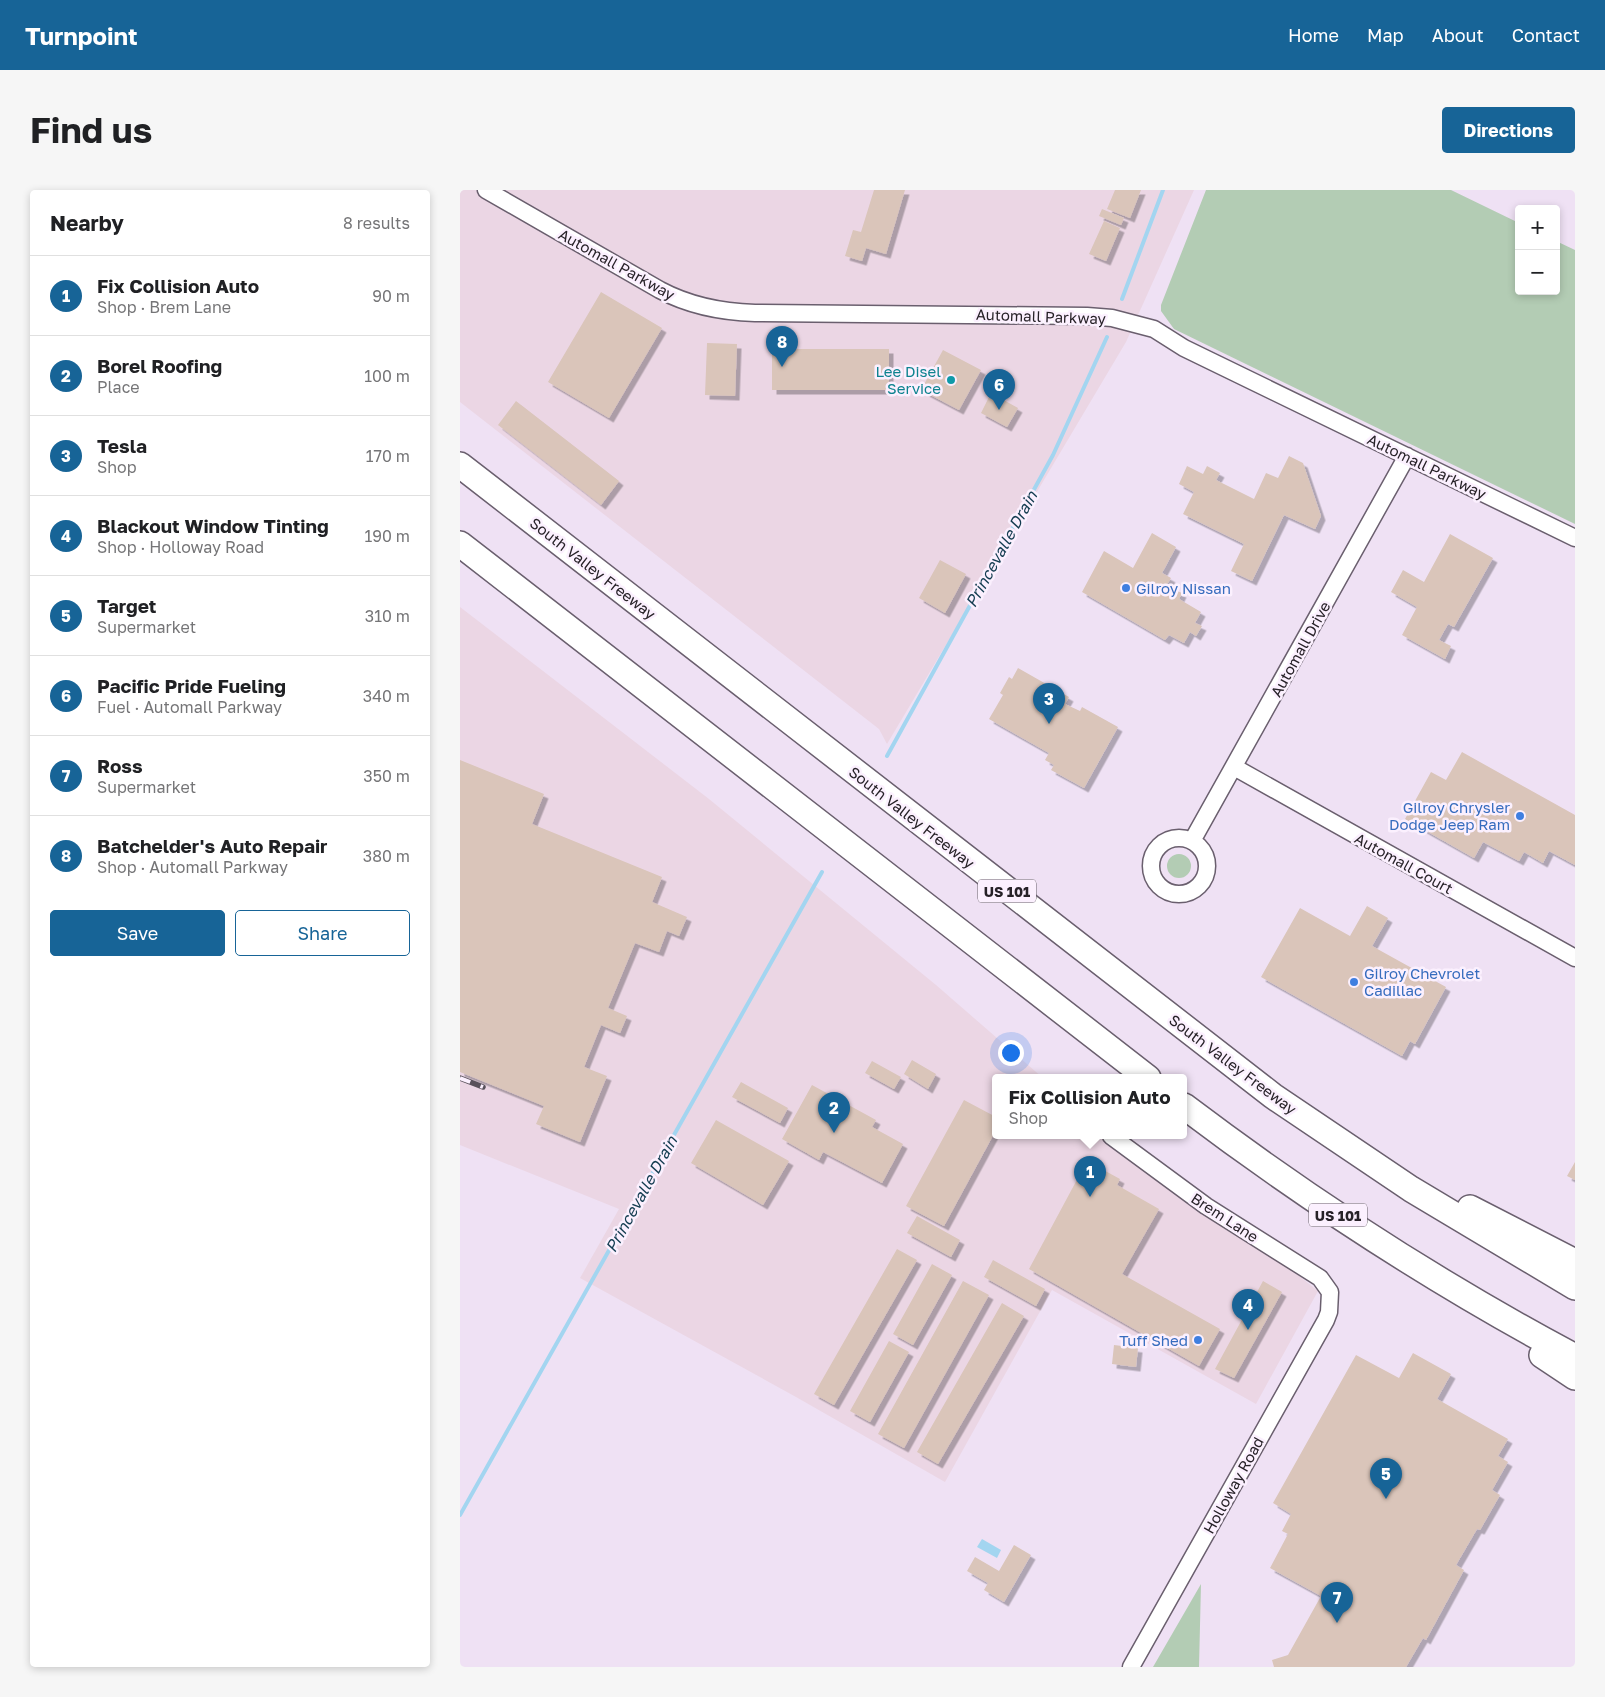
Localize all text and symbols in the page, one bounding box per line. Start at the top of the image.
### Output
text: Turnpoint [25,21,138,50]
text: Home [1288,24,1339,46]
text: Map [1367,24,1404,46]
text: About [1432,24,1484,46]
text: Contact [1512,24,1580,46]
button: Directions [1442,107,1575,153]
text: Find us [30,109,152,151]
map controls [1515,205,1560,295]
button: + [1515,205,1560,250]
text: Nearby [50,210,124,236]
text: 8 results [343,213,410,233]
street label: Automall Parkway [556,225,679,304]
button: − [1515,250,1560,295]
text: Fix Collision Auto [97,274,259,297]
text: 1 [62,286,70,306]
text: 90 m [372,286,410,306]
text: Shop · Brem Lane [97,297,231,317]
street label: Automall Parkway [976,305,1107,327]
pin: 8 [766,326,798,367]
text: Borel Roofing [97,354,222,377]
place label: Lee Disel Service [875,362,941,397]
text: 2 [61,366,71,386]
text: 100 m [364,366,410,386]
pin: 6 [983,369,1015,410]
marker: Lee Disel Service [945,374,957,386]
text: Place [97,377,140,397]
street label: Automall Parkway [1365,429,1490,503]
text: Tesla [97,434,147,457]
text: 3 [61,446,71,466]
text: 170 m [366,446,410,466]
text: Shop [97,457,137,477]
water label: Princevalle Drain [961,486,1042,611]
street label: South Valley Freeway [527,513,660,623]
text: Blackout Window Tinting [97,514,329,537]
text: 4 [61,526,71,546]
text: 190 m [364,526,410,546]
text: Shop · Holloway Road [97,537,264,557]
place label: Gilroy Nissan [1136,579,1231,597]
marker: Gilroy Nissan [1120,582,1132,594]
text: Target [97,594,156,617]
street label: Automall Drive [1266,598,1334,700]
text: 5 [61,606,71,626]
text: 310 m [365,606,410,626]
text: Supermarket [97,617,196,637]
text: Pacific Pride Fueling [97,674,286,697]
pin: 3 [1033,683,1065,724]
text: 6 [61,686,71,706]
text: 340 m [363,686,410,706]
text: Fuel · Automall Parkway [97,697,282,717]
text: Ross [97,754,143,777]
street label: South Valley Freeway [846,762,979,872]
text: 7 [62,766,70,786]
text: 350 m [363,766,410,786]
text: Supermarket [97,777,196,797]
place label: Gilroy Chrysler Dodge Jeep Ram [1389,798,1510,833]
marker: Gilroy Chrysler Dodge Jeep Ram [1514,810,1526,822]
street label: Automall Court [1352,829,1456,897]
text: Batchelder's Auto Repair [97,834,328,857]
text: 8 [61,846,71,866]
text: 380 m [363,846,410,866]
text: Shop · Automall Parkway [97,857,288,877]
road number: US 101 [978,879,1036,902]
button: Save [50,910,225,956]
button: Share [235,910,410,956]
place label: Gilroy Chevrolet Cadillac [1364,964,1480,999]
marker: Gilroy Chevrolet Cadillac [1348,976,1360,988]
street label: South Valley Freeway [1166,1010,1301,1118]
your location [998,1040,1024,1066]
popup [992,1074,1187,1139]
text: Fix Collision Auto [1008,1085,1171,1108]
pin: 2 [818,1092,850,1133]
text: Shop [1008,1108,1048,1128]
water label: Princevalle Drain [601,1131,682,1256]
pin: 1 [1074,1156,1106,1197]
street label: Brem Lane [1188,1189,1262,1246]
road number: US 101 [1309,1204,1367,1226]
pin: 4 [1232,1289,1264,1330]
place label: Tuff Shed [1119,1331,1188,1349]
marker: Tuff Shed [1192,1334,1204,1346]
street label: Holloway Road [1199,1434,1267,1536]
pin: 5 [1370,1458,1402,1499]
pin: 7 [1321,1582,1353,1623]

